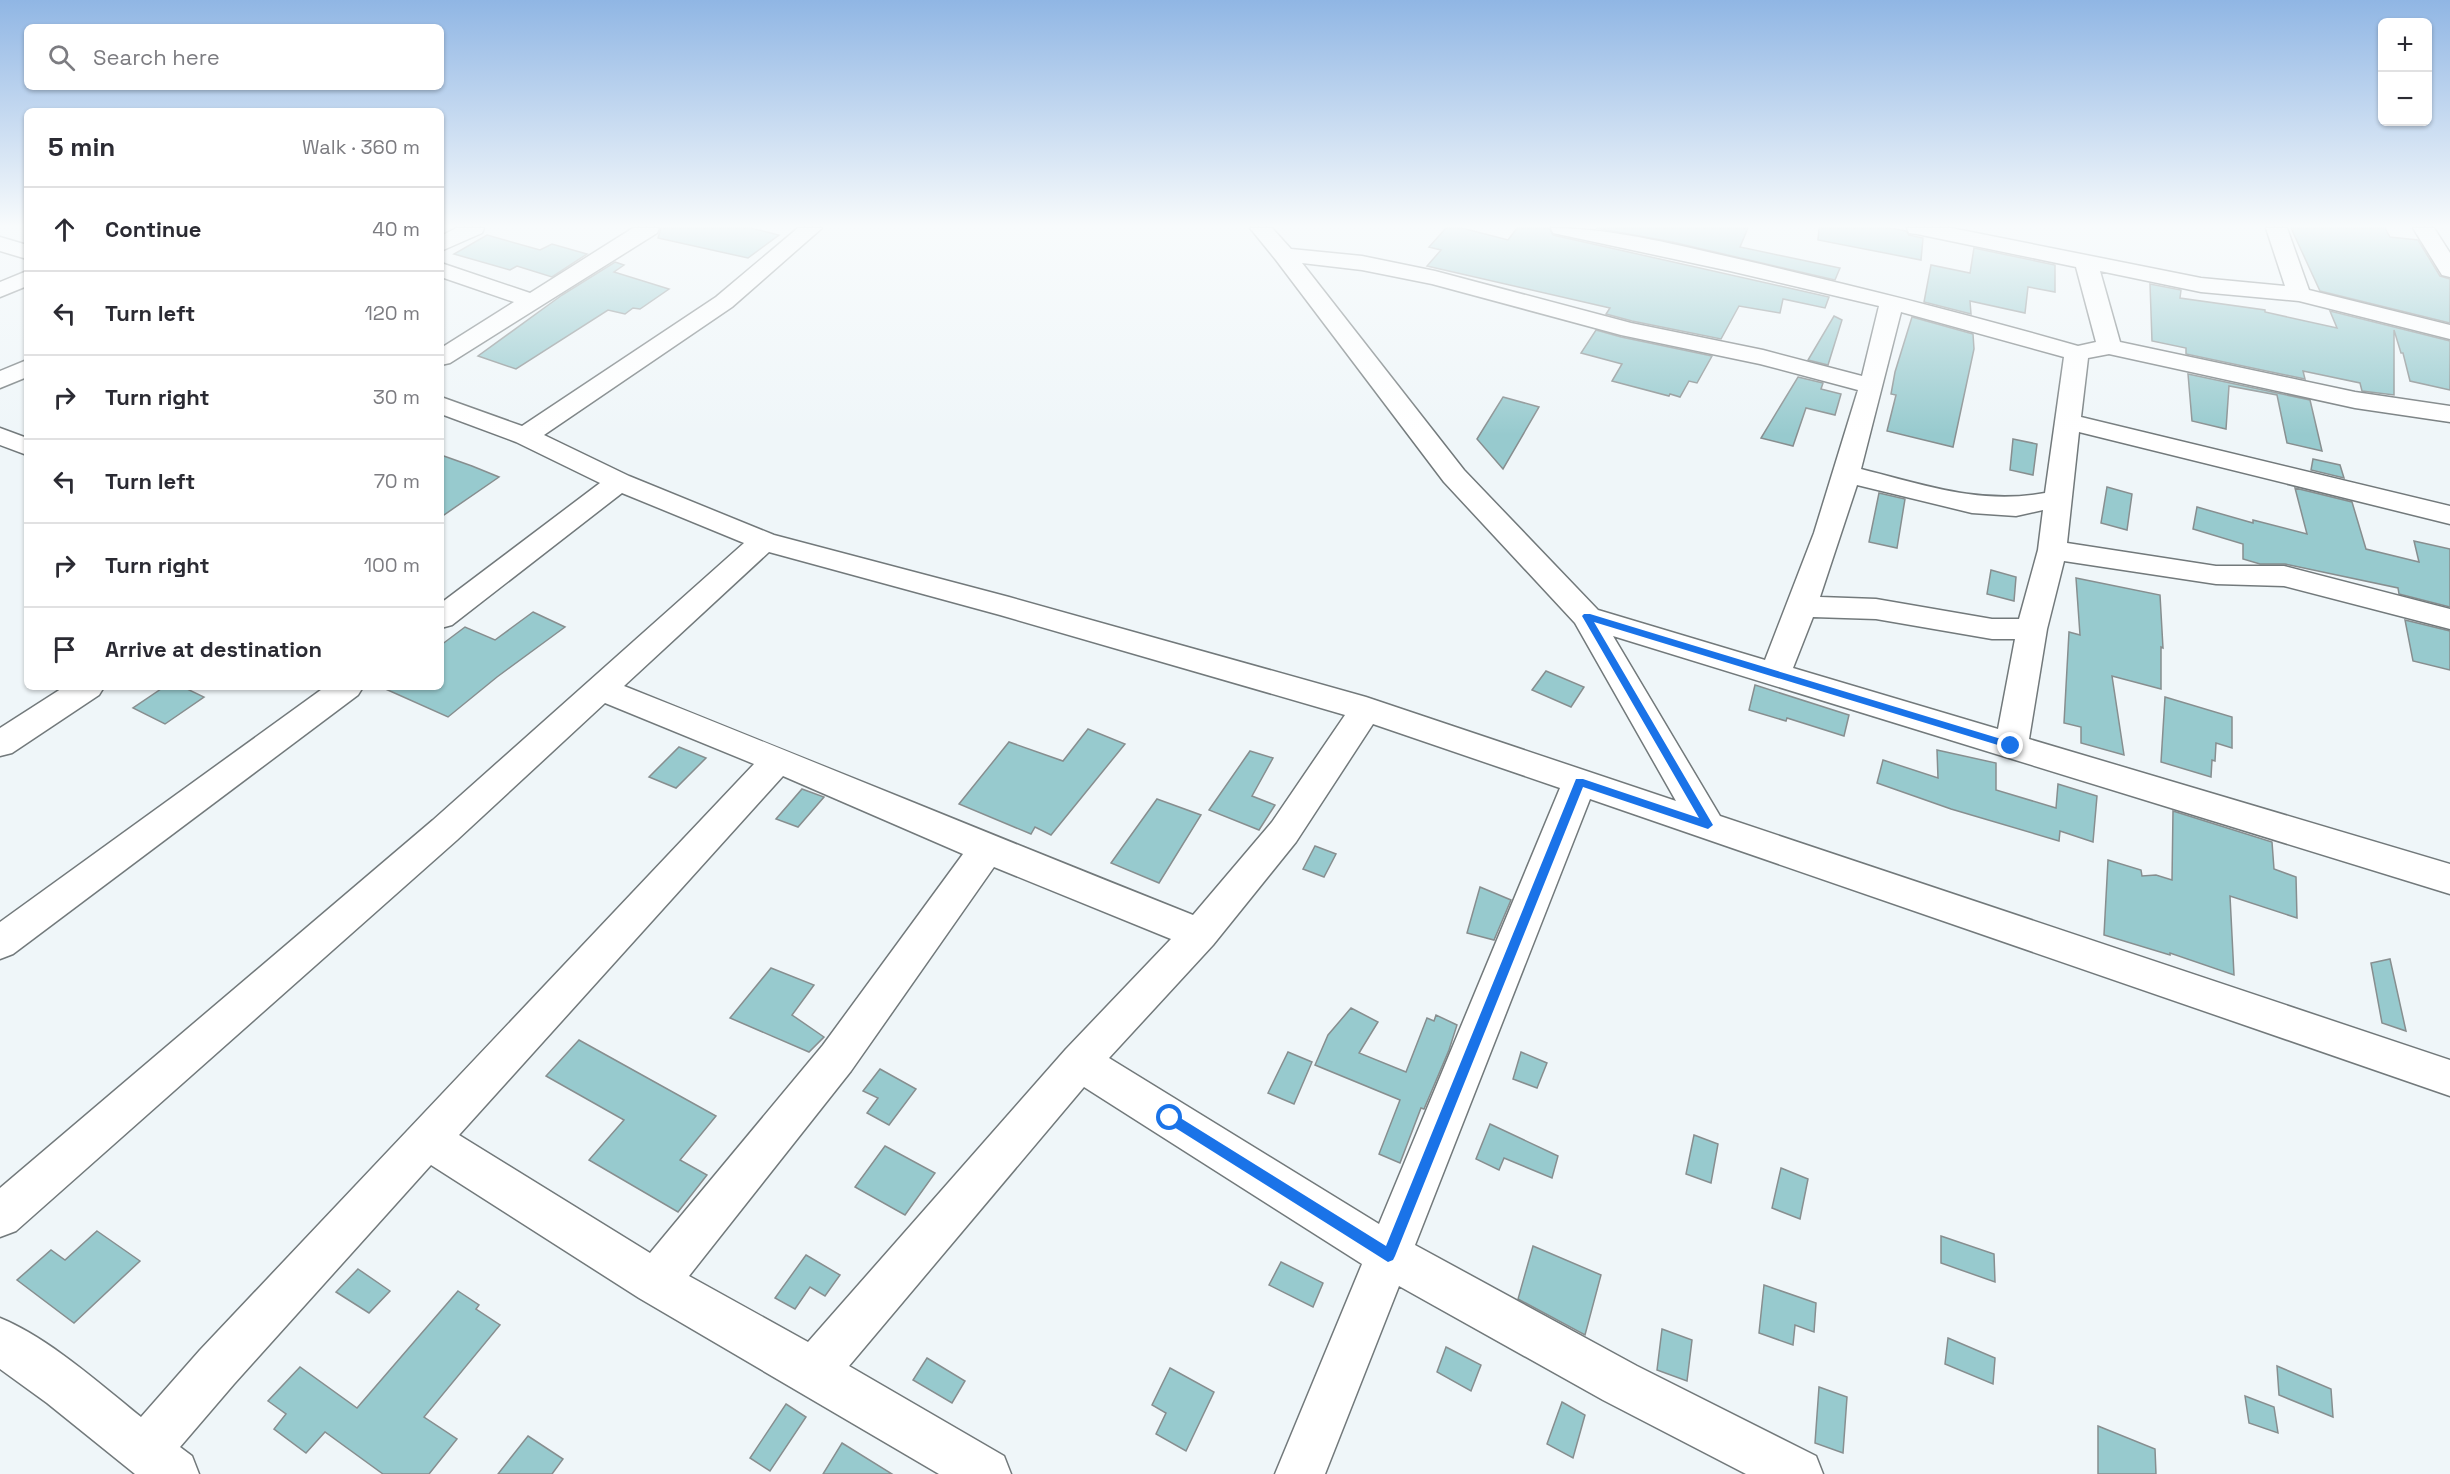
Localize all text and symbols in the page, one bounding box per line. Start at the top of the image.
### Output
map controls [2378,18,2432,126]
button: + [2378,18,2432,72]
search box [24,24,444,90]
icon: search [45,41,78,74]
text: Search here [93,43,220,71]
button: − [2378,72,2432,126]
text: 5 min [48,130,115,164]
text: Walk · 360 m [302,134,420,160]
icon: ahead [48,213,81,246]
text: Continue [105,215,201,243]
text: 40 m [372,216,420,242]
icon: left [48,297,81,330]
text: Turn left [105,299,195,327]
text: 120 m [364,300,420,326]
icon: right [48,381,81,414]
text: Turn right [105,383,210,411]
text: 30 m [373,384,420,410]
icon: left [48,465,81,498]
text: Turn left [105,467,195,495]
text: 70 m [374,468,420,494]
icon: right [48,549,81,582]
text: Turn right [105,551,210,579]
text: 100 m [364,552,420,578]
icon: arrive [48,633,81,666]
text: Arrive at destination [105,635,322,663]
route end [1997,732,2023,758]
route start [1156,1104,1182,1130]

